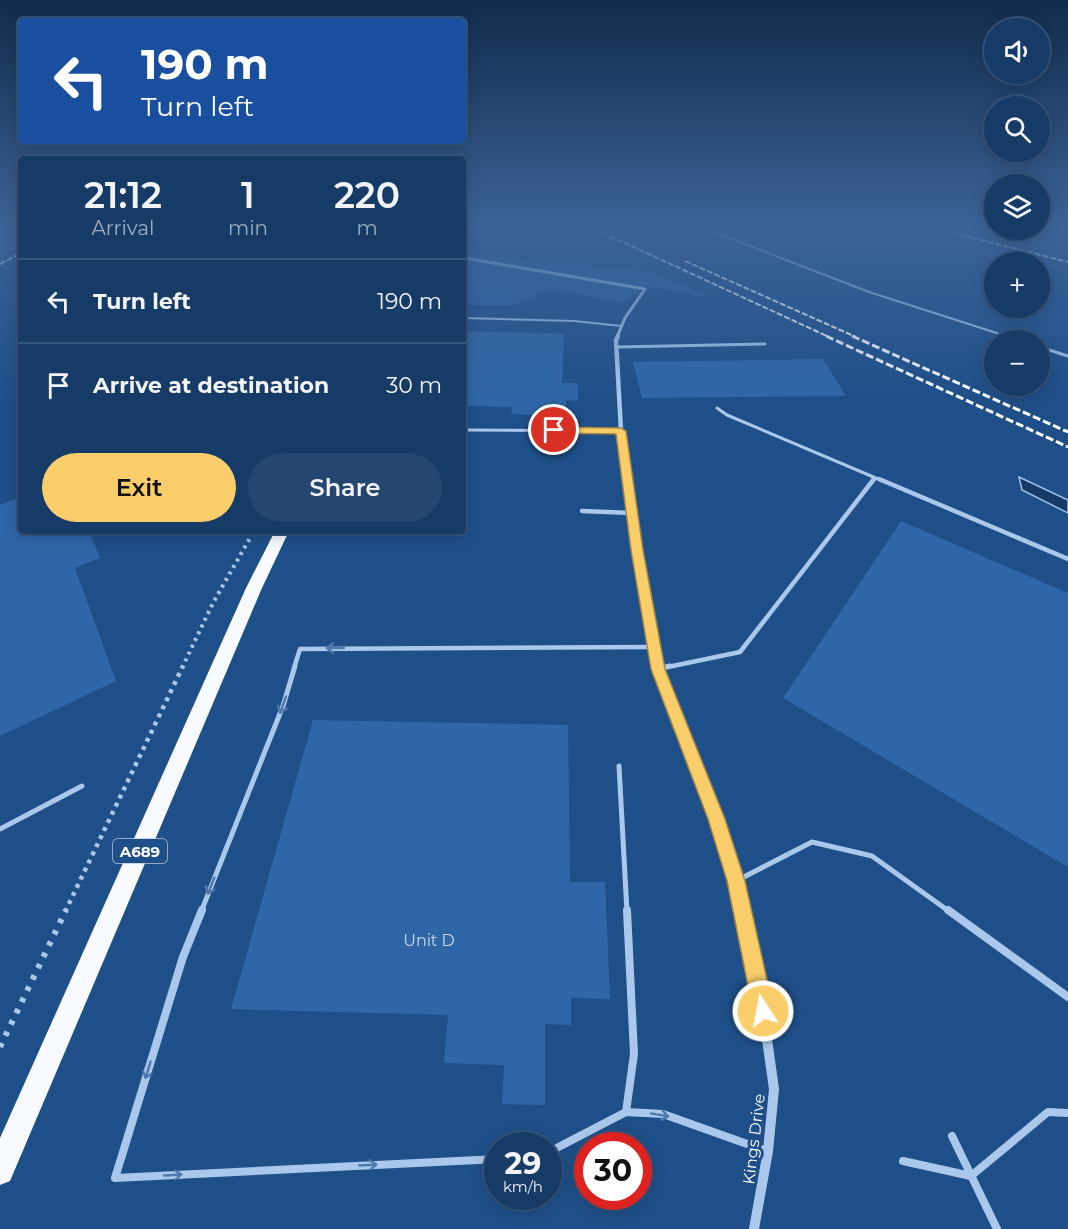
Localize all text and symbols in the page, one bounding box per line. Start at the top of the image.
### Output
map controls [984,18,1050,396]
button: sound [984,18,1050,84]
text: 190 m [141,38,269,90]
icon: left [42,42,120,120]
text: Turn left [141,90,254,123]
button: search [984,96,1050,162]
text: 21:12 [84,173,162,217]
text: 1 [241,173,255,217]
text: 220 [334,173,400,217]
button: layers [984,174,1050,240]
text: Arrival [91,216,155,240]
text: min [228,216,268,240]
text: m [356,216,378,240]
button: + [984,252,1050,318]
icon: left [42,285,75,318]
text: Turn left [93,288,191,315]
text: 190 m [377,288,442,315]
button: − [984,330,1050,396]
icon: arrive [42,369,75,402]
text: Arrive at destination [93,372,329,399]
text: 30 m [386,372,442,399]
pin [528,404,579,455]
icon: arrive [537,413,570,446]
button: Exit [42,453,236,522]
button: Share [248,453,442,522]
one-way arrow [326,643,346,654]
one-way arrow [276,695,287,714]
road number: A689 [113,839,167,863]
one-way arrow [205,876,216,895]
house number: Unit D [403,931,455,950]
position arrow [731,979,795,1043]
one-way arrow [142,1060,153,1079]
street label: Kings Drive [739,1092,769,1186]
one-way arrow [650,1110,669,1121]
speed limit sign: 30 [574,1132,652,1210]
text: 29 [505,1145,541,1182]
one-way arrow [357,1160,377,1171]
one-way arrow [162,1169,182,1180]
text: km/h [503,1177,543,1196]

